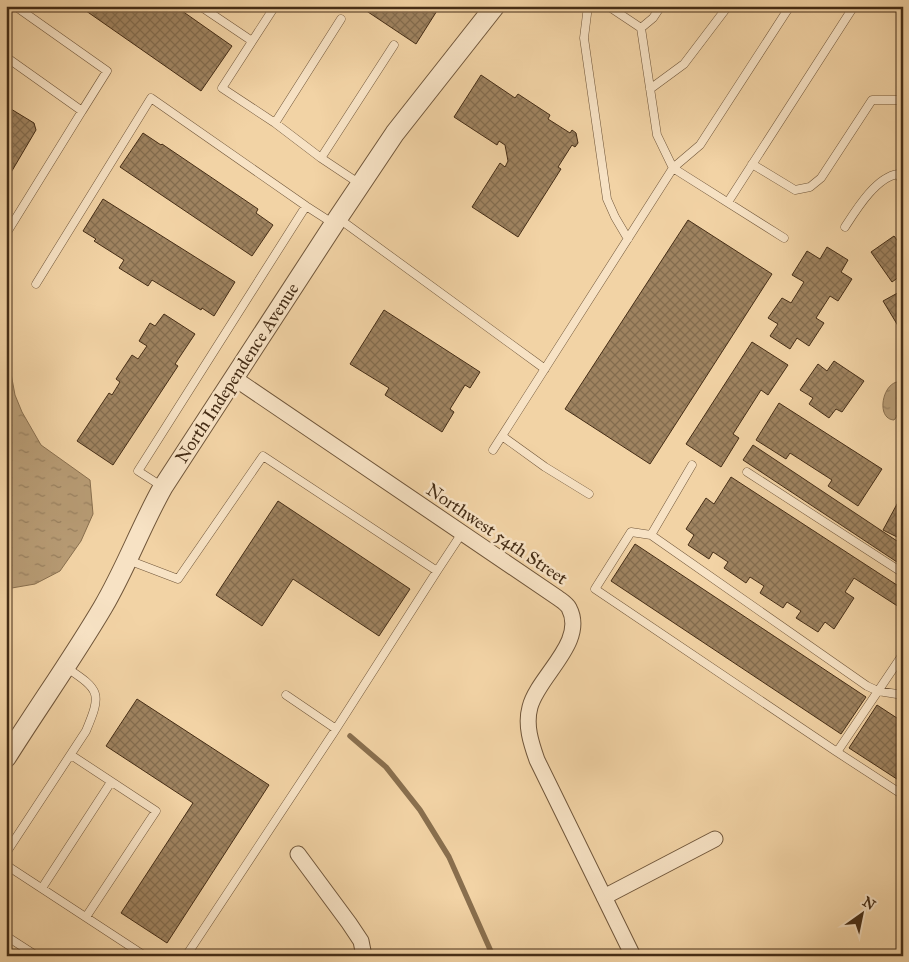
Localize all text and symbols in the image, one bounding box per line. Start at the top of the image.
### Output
street label: North Independence Avenue [170,279,304,467]
street label: Northwest 54th Street [422,479,572,590]
north arrow [836,890,886,940]
text: N [859,893,879,914]

